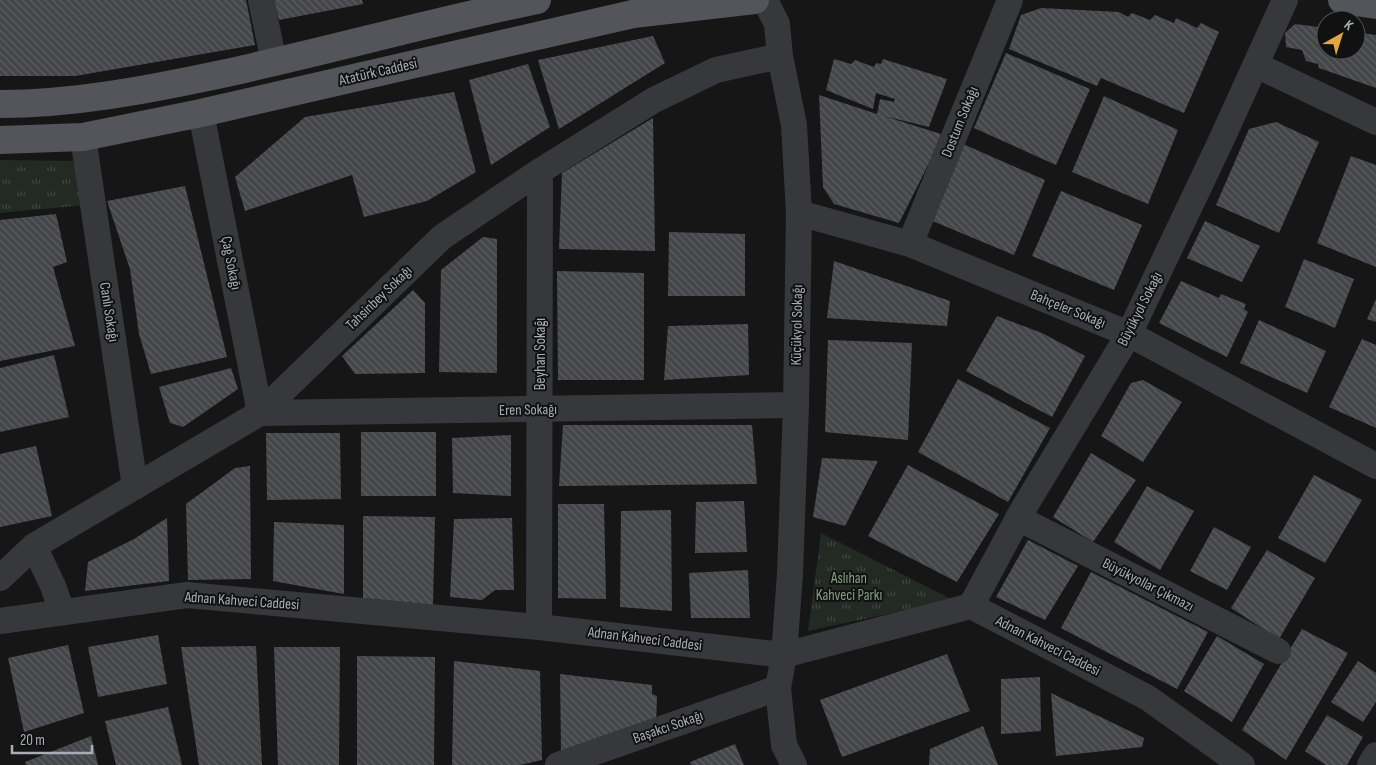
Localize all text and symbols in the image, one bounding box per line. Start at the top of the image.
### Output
north arrow [1316,10,1366,60]
text: K [1341,17,1357,34]
street label: Atatürk Caddesi [336,54,419,90]
street label: Dostum Sokağı [937,84,983,160]
street label: Çağ Sokağı [217,235,245,291]
street label: Tahsinbey Sokağı [342,262,416,334]
street label: Büyükyol Sokağı [1113,269,1167,349]
street label: Canlı Sokağı [95,281,123,343]
street label: Küçükyol Sokağı [787,284,807,366]
street label: Bahçeler Sokağı [1028,285,1108,333]
street label: Beyhan Sokağı [531,318,550,390]
street label: Eren Sokağı [499,400,557,420]
street label: Büyükyollar Çıkmazı [1099,554,1197,616]
park label: Aslıhan Kahveci Parkı [816,569,882,605]
street label: Adnan Kahveci Caddesi [183,587,300,614]
street label: Adnan Kahveci Caddesi [992,611,1104,681]
street label: Adnan Kahveci Caddesi [586,622,703,655]
street label: Başakcı Sokağı [630,706,706,748]
scale bar [12,722,92,754]
text: 20 m [20,731,45,750]

